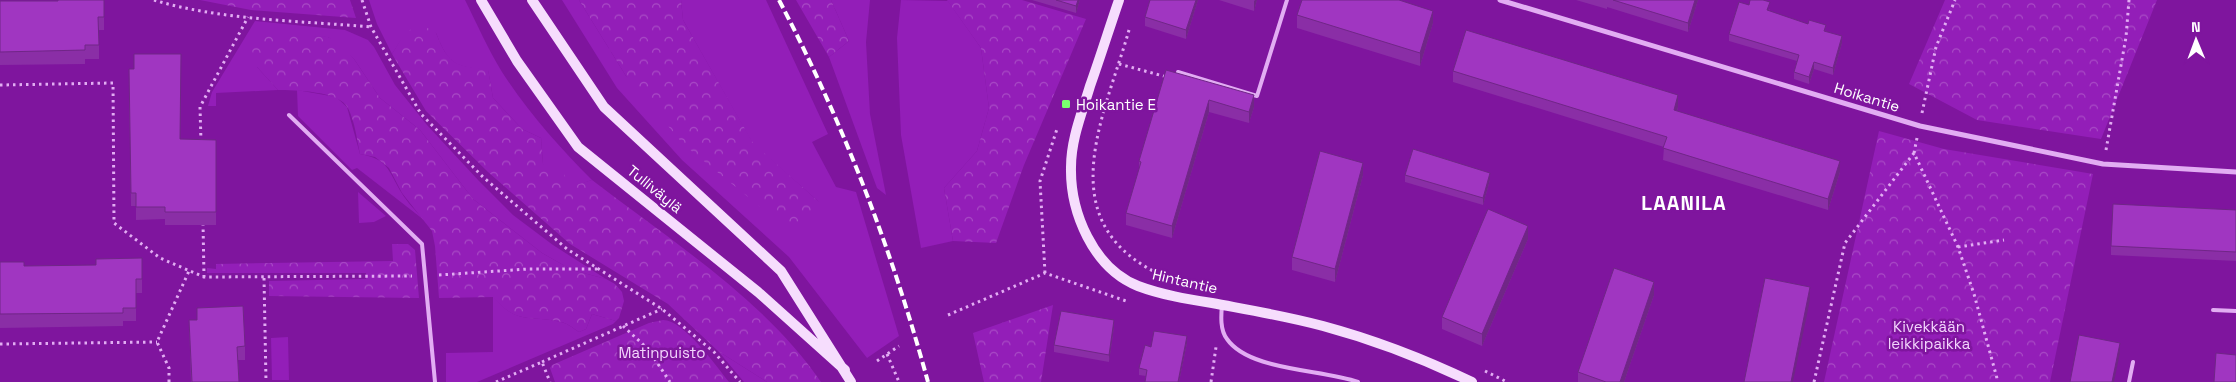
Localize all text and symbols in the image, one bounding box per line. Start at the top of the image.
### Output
north arrow [2171,15,2221,65]
text: N [2191,18,2201,36]
street label: Hoikantie [1832,78,1902,116]
place label: Hoikantie E [1076,95,1156,114]
marker: Hoikantie E [1060,98,1072,110]
street label: Tulliväylä [624,161,687,217]
district label: LAANILA [1641,190,1727,216]
street label: Hintantie [1150,264,1220,298]
park label: Kivekkään leikkipaikka [1888,317,1971,353]
park label: Matinpuisto [618,343,706,362]

